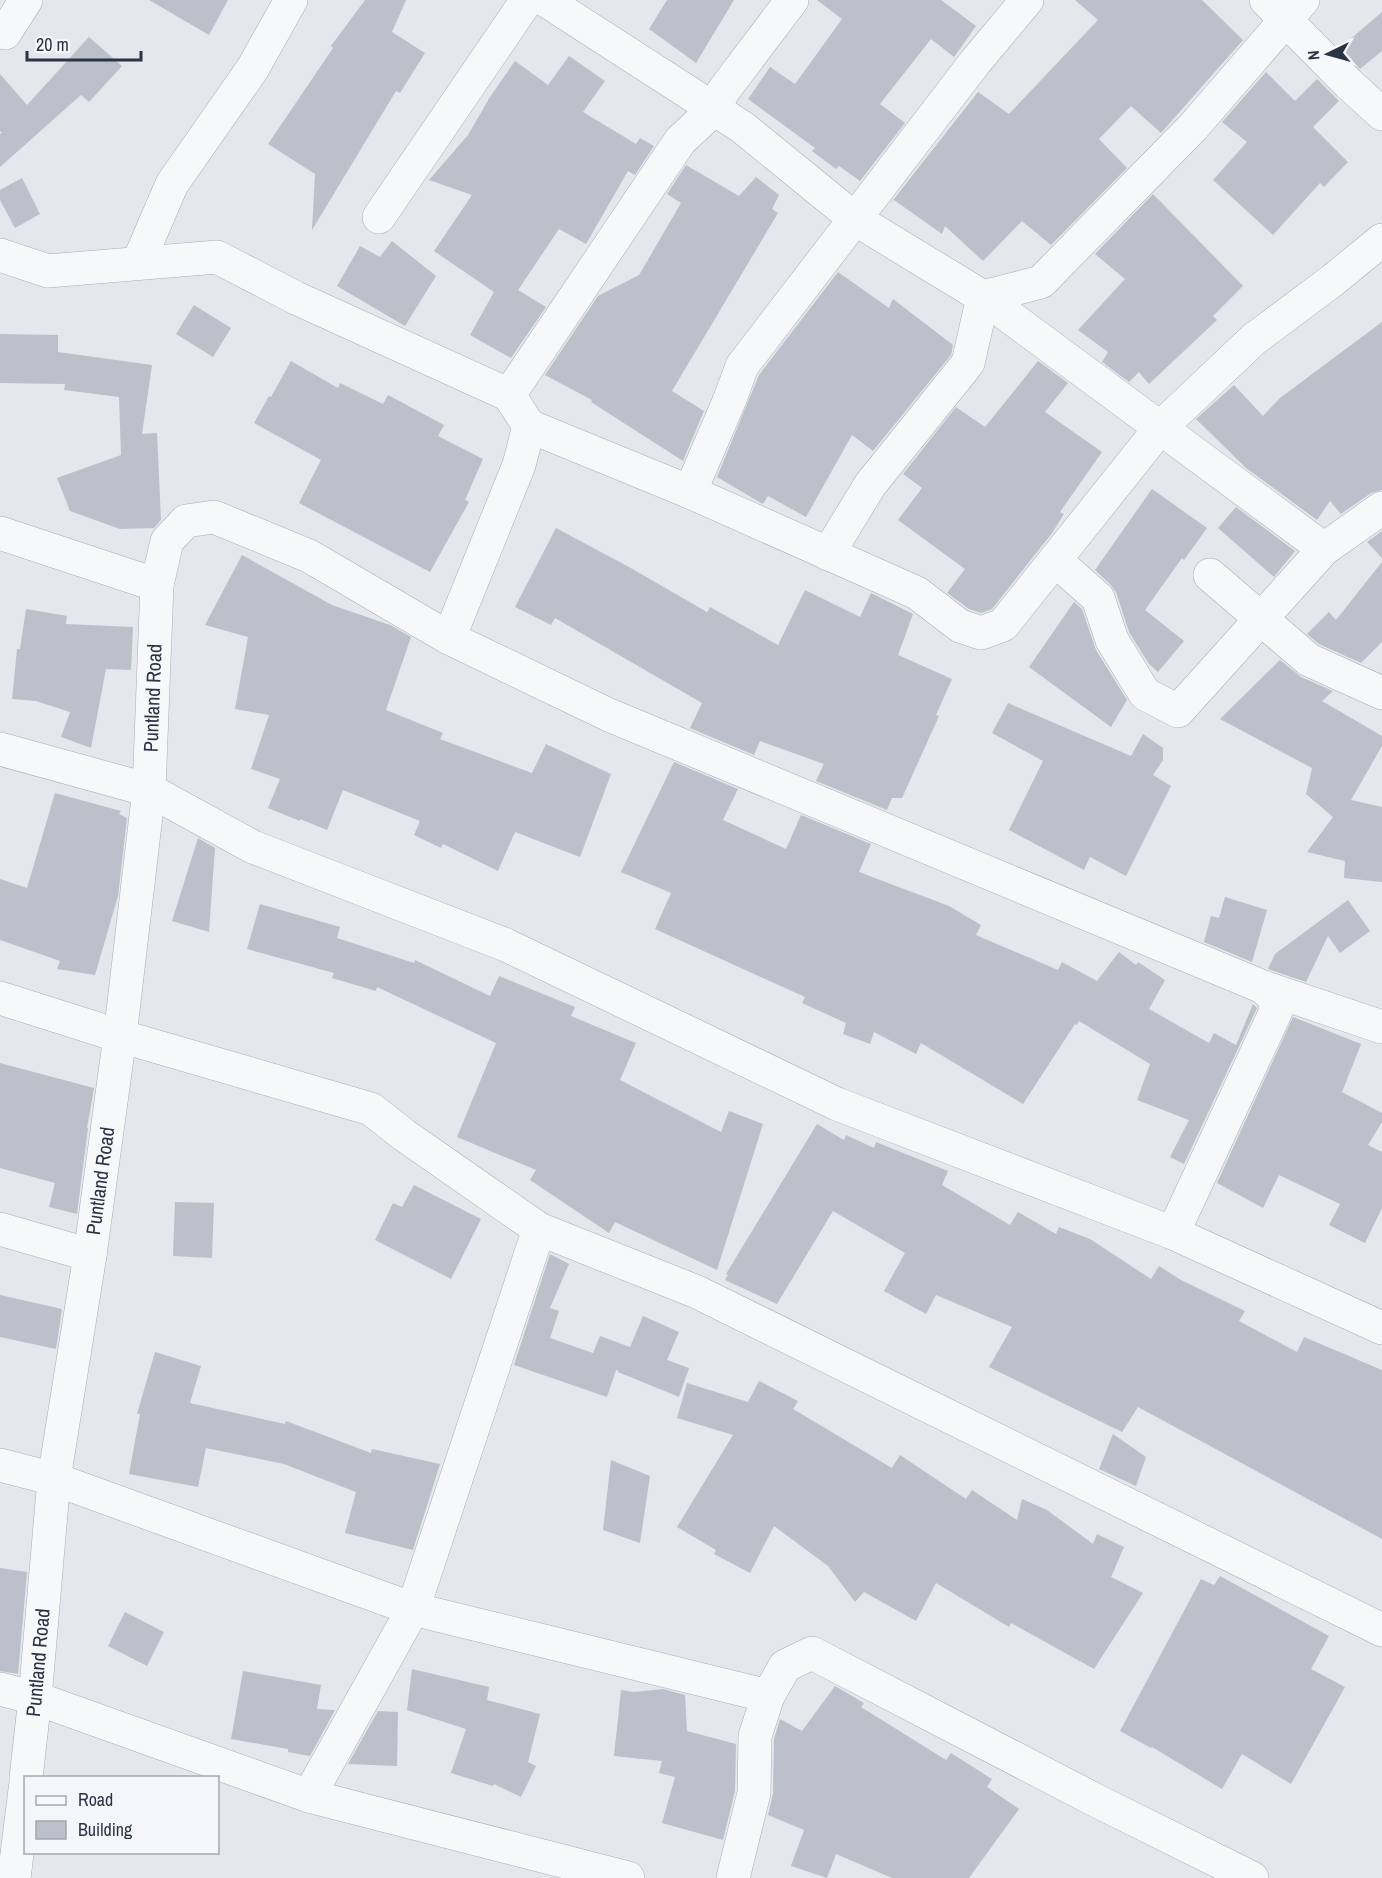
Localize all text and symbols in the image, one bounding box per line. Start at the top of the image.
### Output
scale bar [27,24,141,62]
north arrow [1298,24,1358,84]
text: 20 m [36,32,69,57]
text: N [1302,50,1324,61]
street label: Puntland Road [136,643,168,753]
street label: Puntland Road [79,1125,120,1236]
street label: Puntland Road [19,1607,56,1718]
legend [24,1776,219,1854]
text: Road [78,1787,113,1812]
text: Building [78,1817,133,1842]

